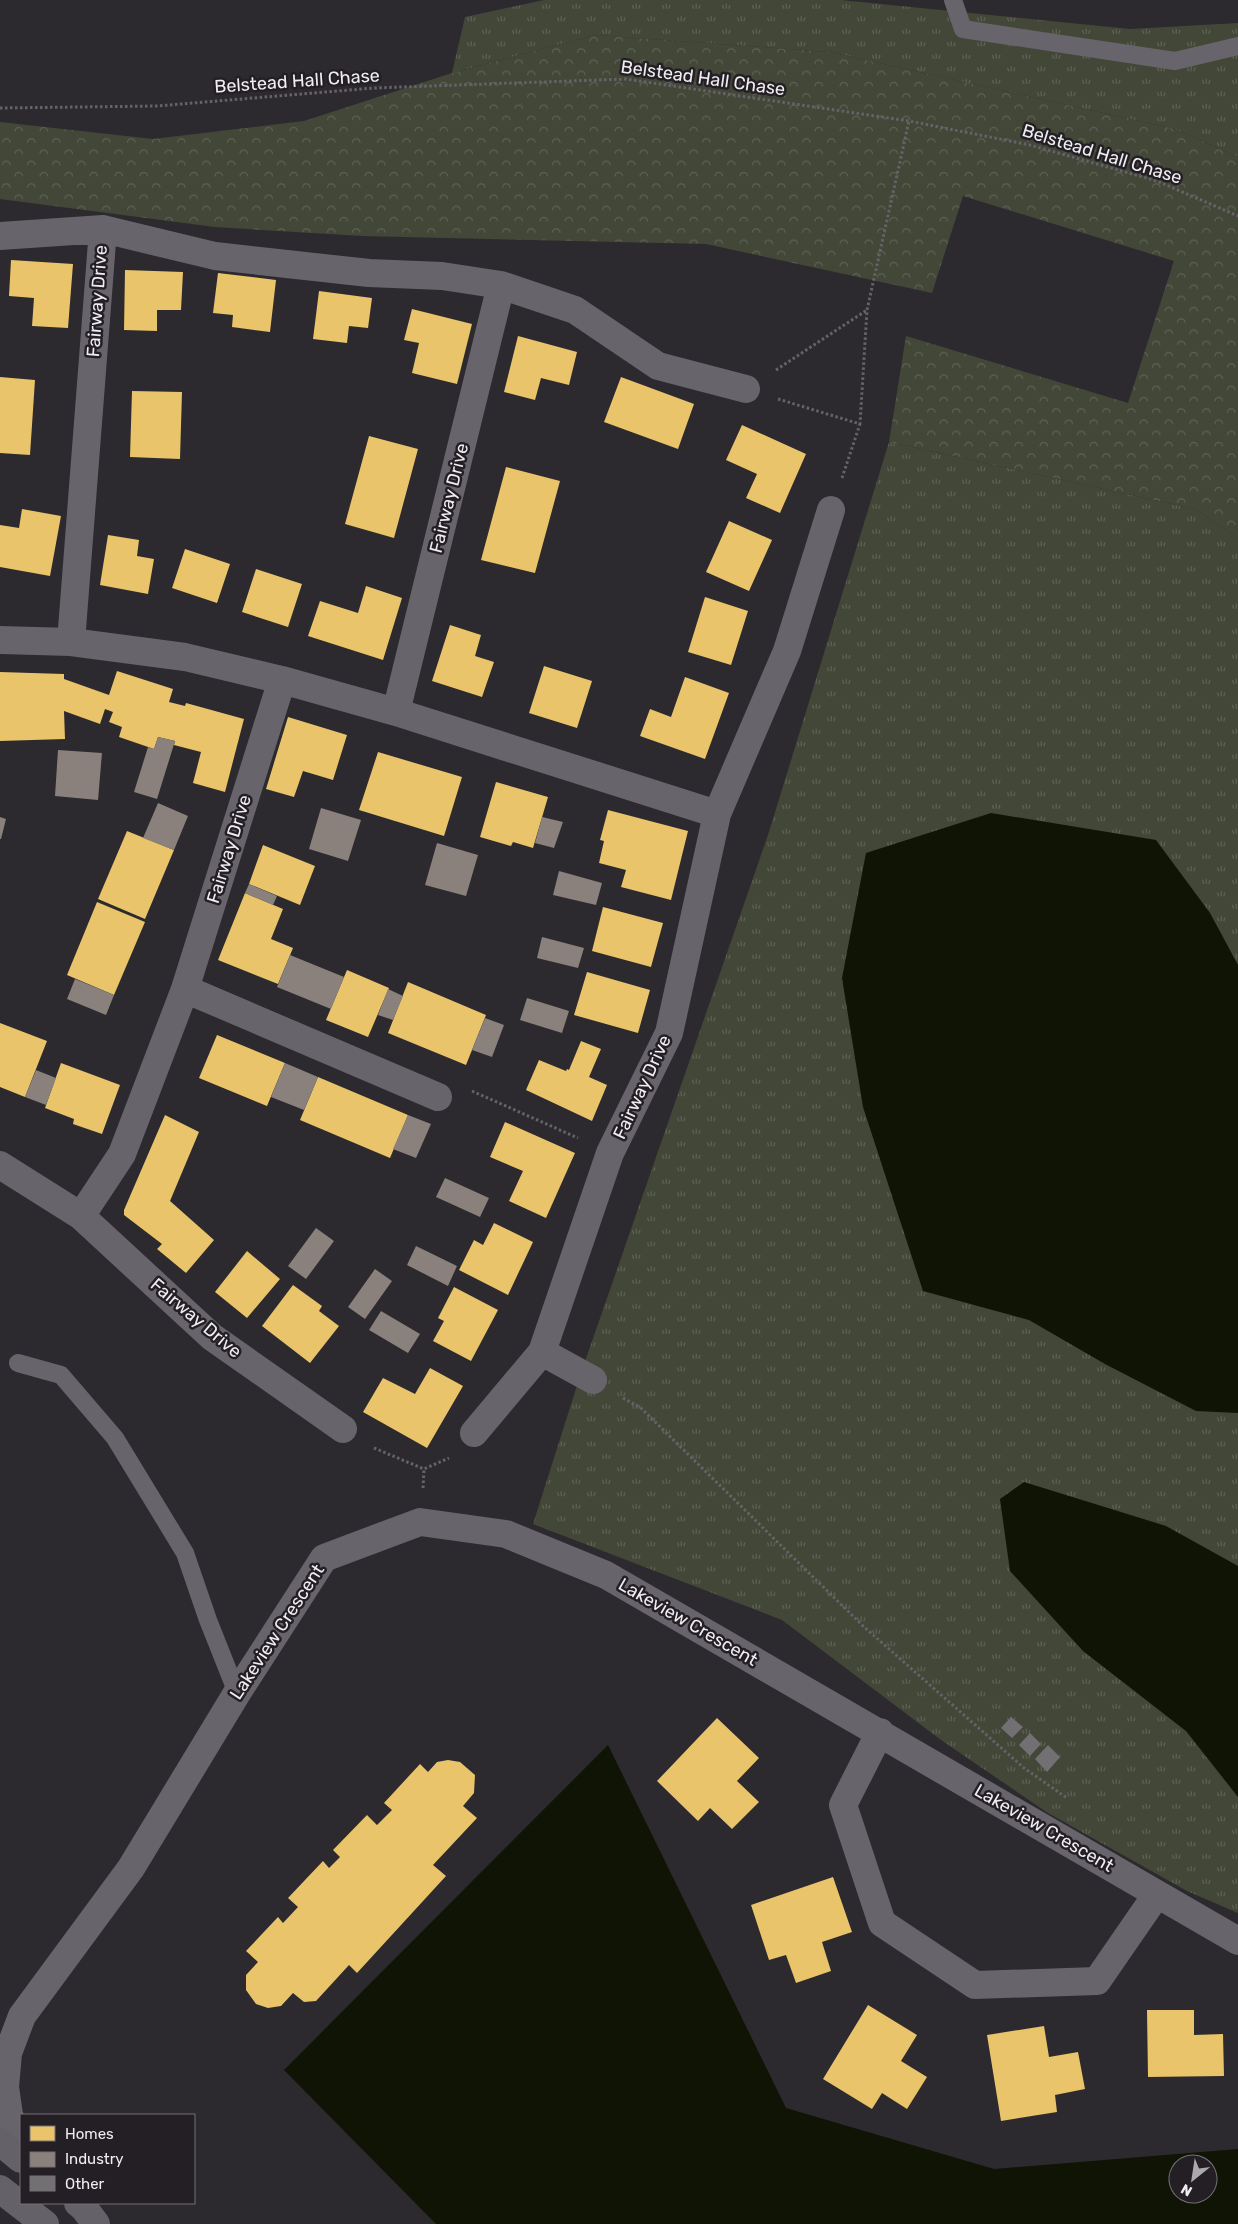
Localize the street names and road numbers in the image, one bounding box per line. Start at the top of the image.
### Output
street label: Belstead Hall Chase [619,56,787,100]
street label: Belstead Hall Chase [213,64,381,98]
street label: Belstead Hall Chase [1019,119,1185,189]
street label: Fairway Drive [82,244,112,358]
street label: Fairway Drive [425,441,473,555]
street label: Fairway Drive [202,792,256,906]
street label: Fairway Drive [608,1031,676,1143]
street label: Fairway Drive [146,1274,246,1362]
street label: Lakeview Crescent [225,1560,329,1704]
street label: Lakeview Crescent [615,1573,761,1671]
street label: Lakeview Crescent [971,1779,1117,1877]

